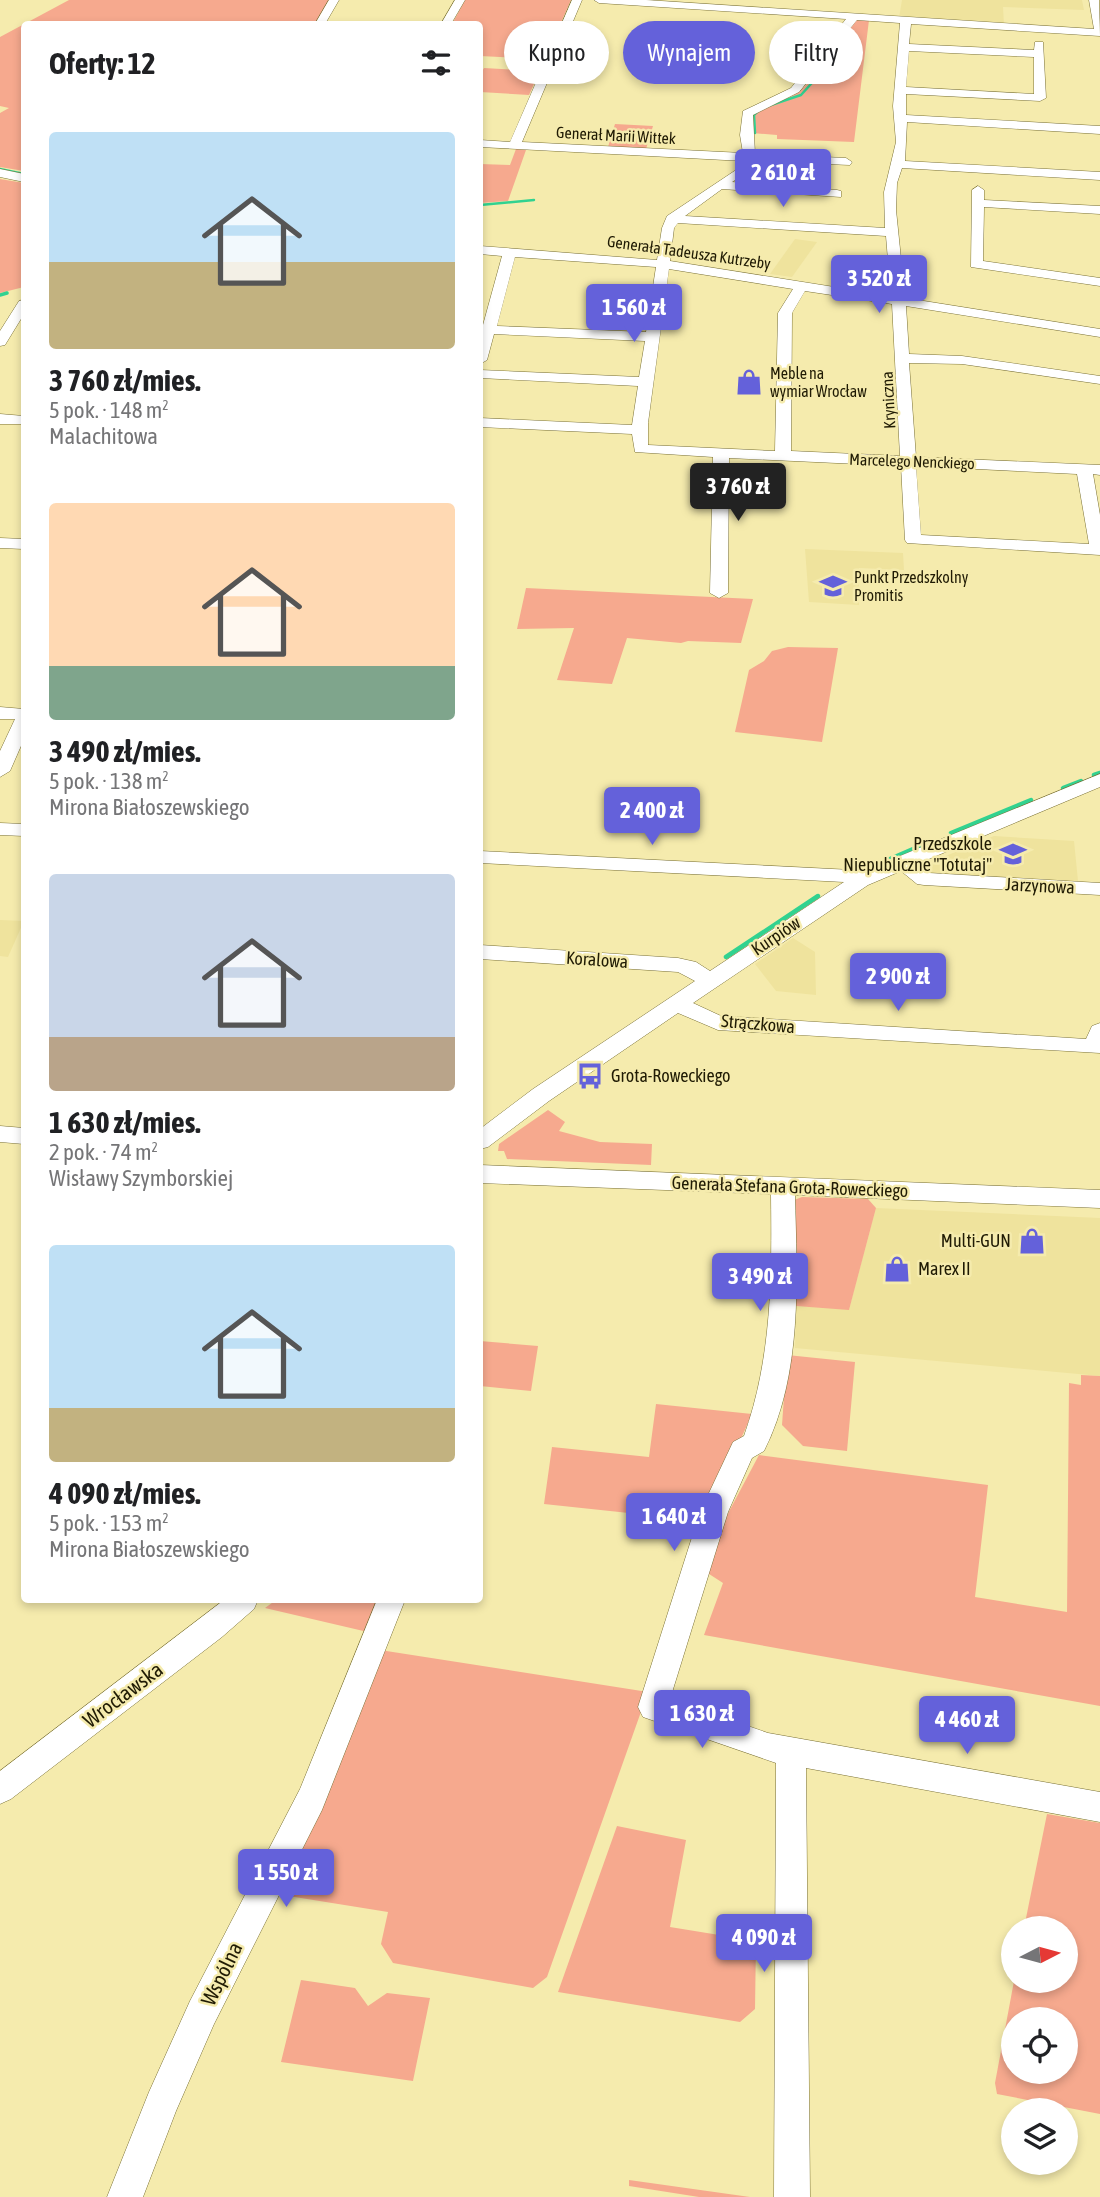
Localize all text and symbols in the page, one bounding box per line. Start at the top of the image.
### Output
chip: Kupno [504,21,609,84]
chip: Wynajem [623,21,755,84]
chip: Filtry [769,21,863,84]
icon: filters [417,44,455,82]
text: Oferty: 12 [49,46,156,80]
street label: Generał Marii Wittek [556,123,676,147]
pin: 2 610 zł [711,150,855,209]
text: 2 610 zł [751,159,815,185]
icon: home [189,178,315,304]
street label: Generała Tadeusza Kutrzeby [606,232,772,273]
pin: 3 520 zł [807,256,951,315]
text: 3 520 zł [847,265,911,291]
pin: 1 560 zł [562,284,706,344]
text: 1 560 zł [602,294,666,320]
text: 3 760 zł/mies. [49,363,201,397]
place label: Meble na wymiar Wrocław [770,364,867,401]
shop icon: Meble na wymiar Wrocław [734,367,764,397]
street label: Kryniczna [878,371,899,429]
text: 5 pok. · 148 m² [49,397,169,423]
text: Malachitowa [49,423,158,449]
street label: Marcelego Nenckiego [849,450,975,473]
pin: 3 760 zł [666,463,810,523]
text: 3 760 zł [706,473,770,499]
icon: home [189,549,315,675]
place label: Punkt Przedszkolny Promitis [854,568,969,604]
school or university icon: Punkt Przedszkolny Promitis [818,571,848,601]
text: 3 490 zł/mies. [49,734,201,768]
text: 5 pok. · 138 m² [49,768,169,794]
pin: 2 400 zł [580,788,724,847]
text: Mirona Białoszewskiego [49,794,250,820]
text: 2 400 zł [620,797,684,823]
place label: Przedszkole Niepubliczne "Totutaj" [843,833,992,875]
school or university icon: Przedszkole Niepubliczne "Totutaj" [998,839,1028,869]
street label: Jarzynowa [1005,873,1075,898]
street label: Kurpiów [747,912,804,959]
icon: home [189,920,315,1046]
street label: Koralowa [565,947,629,972]
pin: 2 900 zł [826,954,970,1013]
text: 2 900 zł [866,963,930,989]
street label: Strączkowa [720,1010,796,1037]
bus stop icon: Grota-Roweckiego [575,1061,605,1091]
place label: Grota-Roweckiego [611,1065,730,1086]
text: 1 630 zł/mies. [49,1105,201,1139]
text: 2 pok. · 74 m² [49,1139,158,1165]
text: Wisławy Szymborskiej [49,1165,233,1191]
street label: Generała Stefana Grota-Roweckiego [671,1172,909,1201]
shop icon: Multi-GUN [1017,1226,1047,1256]
place label: Multi-GUN [941,1230,1011,1251]
pin: 3 490 zł [688,1254,832,1313]
shop icon: Marex II [882,1254,912,1284]
place label: Marex II [918,1258,971,1279]
text: 3 490 zł [728,1263,792,1289]
icon: home [189,1291,315,1417]
text: 4 090 zł/mies. [49,1476,201,1510]
pin: 1 640 zł [602,1494,746,1553]
text: 1 640 zł [642,1503,706,1529]
text: 5 pok. · 153 m² [49,1510,169,1536]
text: Mirona Białoszewskiego [49,1536,250,1562]
street label: Wrocławska [78,1657,167,1732]
pin: 1 630 zł [630,1690,774,1750]
pin: 4 460 zł [895,1696,1039,1756]
text: 1 630 zł [670,1700,734,1726]
text: 4 460 zł [935,1706,999,1732]
pin: 1 550 zł [214,1850,358,1909]
text: 1 550 zł [254,1859,318,1885]
pin: 4 090 zł [692,1914,836,1974]
north arrow [1001,1916,1078,1993]
map controls [1001,1916,1078,2175]
text: 4 090 zł [732,1924,796,1950]
street label: Wspólna [196,1938,247,2009]
button: locate [1001,2007,1078,2084]
button: layers [1001,2098,1078,2175]

